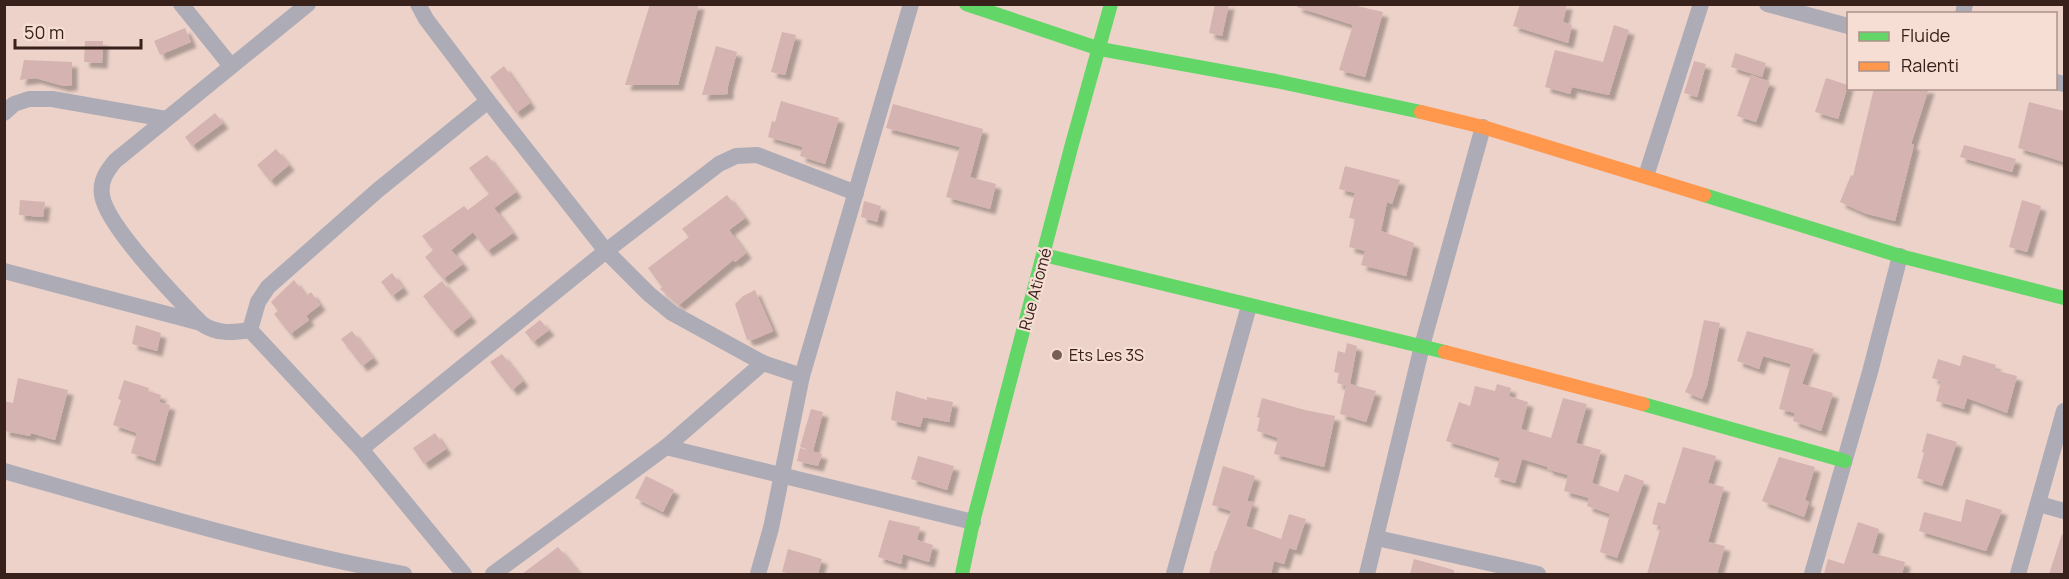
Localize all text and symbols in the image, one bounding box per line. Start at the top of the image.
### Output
scale bar [15,12,141,50]
legend [1847,12,2057,90]
text: 50 m [24,20,64,44]
text: Fluide [1901,23,1950,47]
text: Ralenti [1901,53,1959,77]
street label: Rue Atiomé [1013,245,1057,333]
place label: Ets Les 3S [1069,344,1144,366]
marker: Ets Les 3S [1050,348,1064,362]

